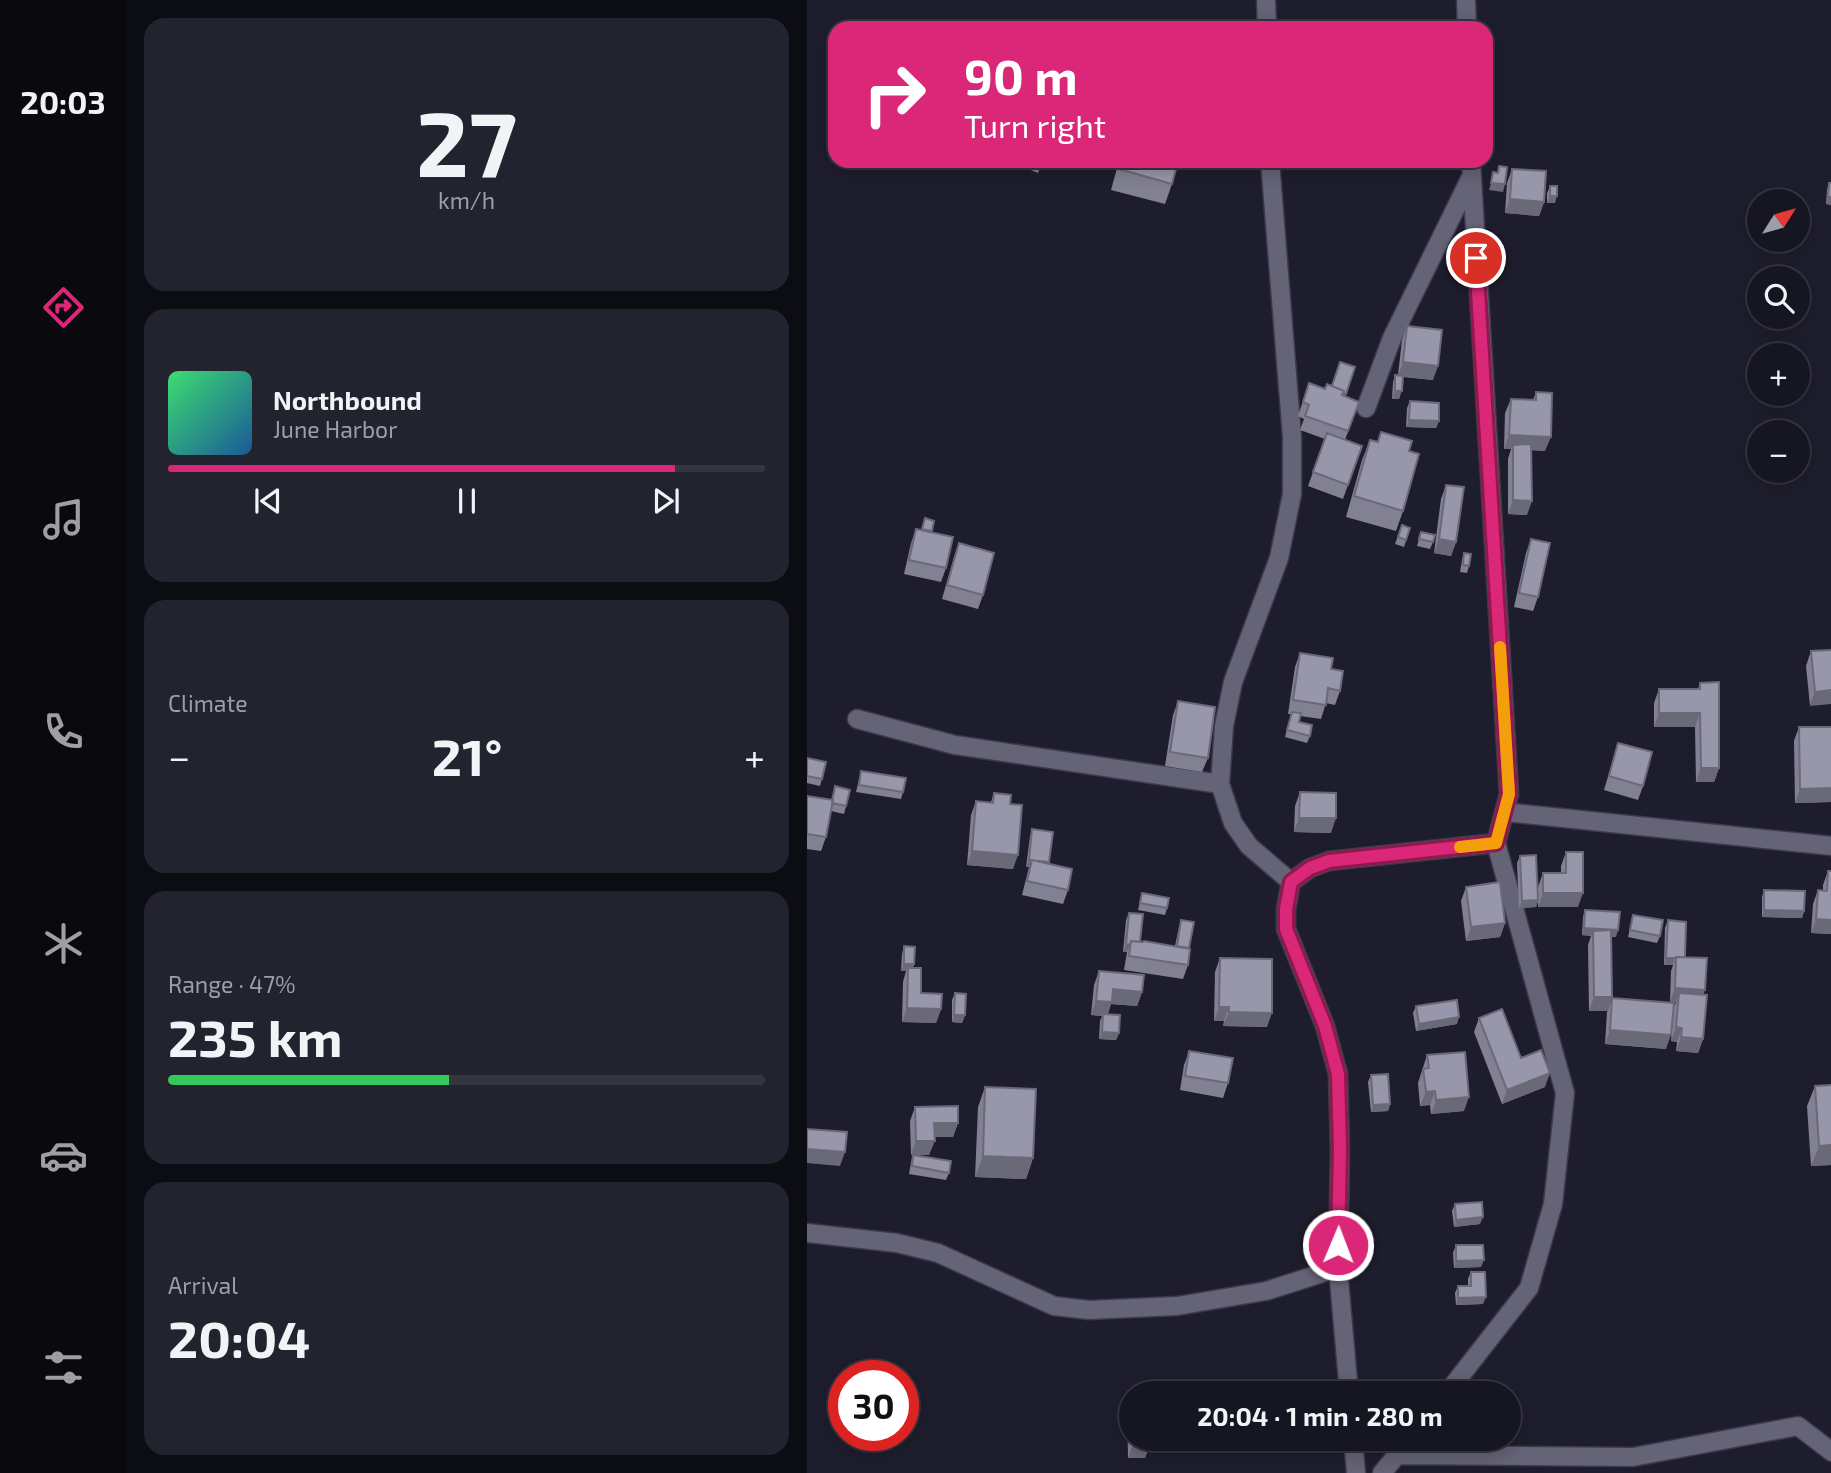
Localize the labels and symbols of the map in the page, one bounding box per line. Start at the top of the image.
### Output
north arrow [1747,189,1810,252]
pin [1446,228,1506,288]
position arrow [1301,1208,1375,1282]
speed limit sign: 30 [828,1360,919,1451]

